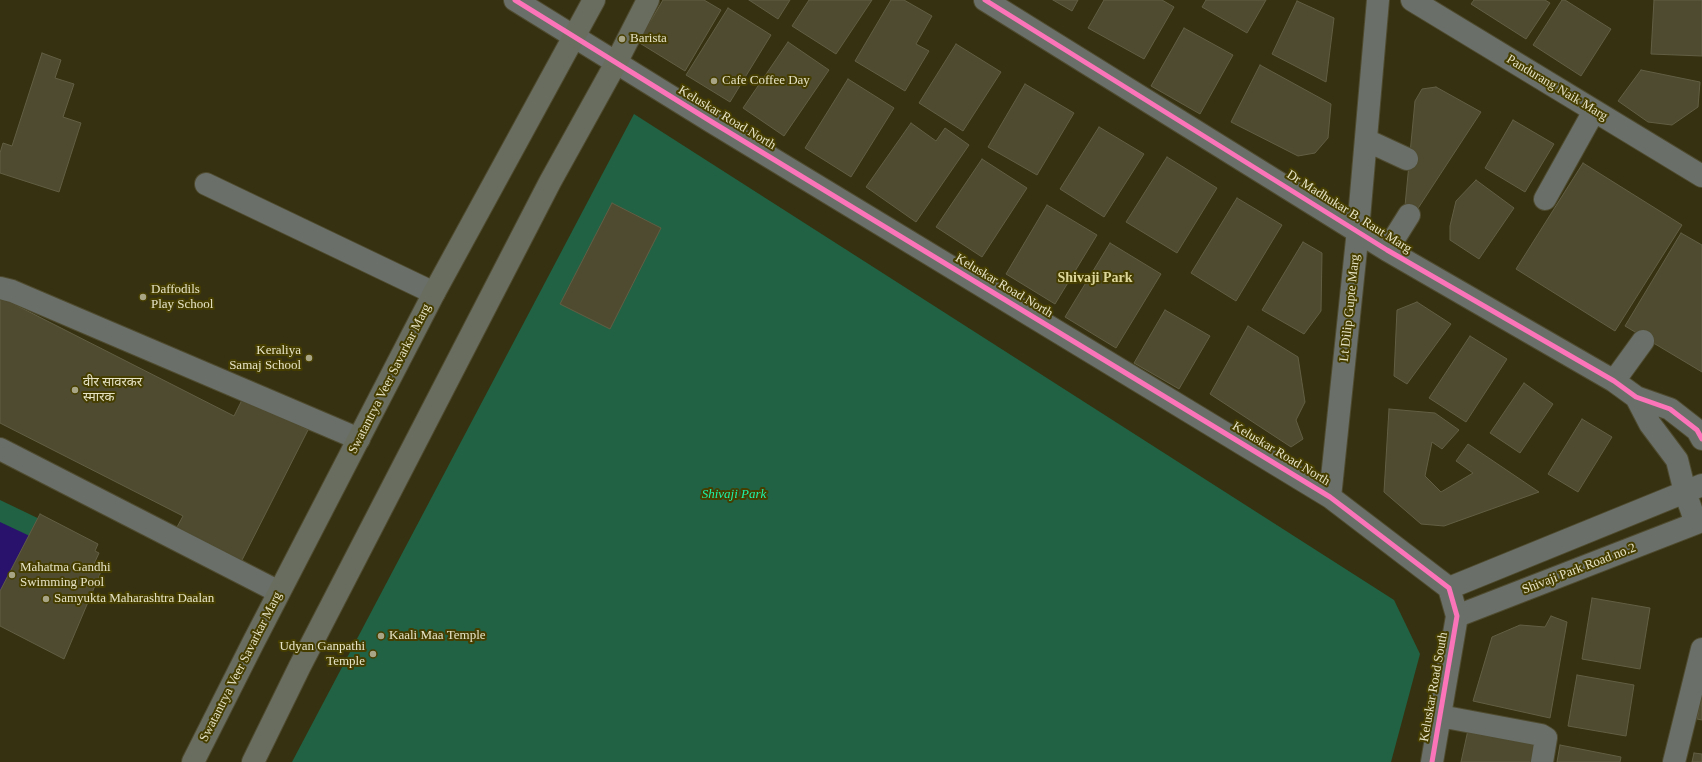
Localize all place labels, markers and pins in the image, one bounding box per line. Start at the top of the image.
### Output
place label: Barista [630,31,667,47]
marker: Barista [617,34,627,44]
place label: Cafe Coffee Day [722,73,810,89]
marker: Cafe Coffee Day [709,76,719,86]
place label: Daffodils Play School [151,282,213,313]
marker: Daffodils Play School [138,292,148,302]
place label: Keraliya Samaj School [229,343,301,374]
marker: Keraliya Samaj School [304,353,314,363]
place label: वीर सावरकर स्मारक [83,375,142,406]
marker: वीर सावरकर स्मारक [70,385,80,395]
place label: Mahatma Gandhi Swimming Pool [20,560,111,591]
marker: Mahatma Gandhi Swimming Pool [7,570,17,580]
place label: Samyukta Maharashtra Daalan [54,591,214,607]
marker: Samyukta Maharashtra Daalan [41,594,51,604]
place label: Kaali Maa Temple [389,628,486,644]
marker: Kaali Maa Temple [376,631,386,641]
place label: Udyan Ganpathi Temple [279,639,365,670]
marker: Udyan Ganpathi Temple [368,649,378,659]

